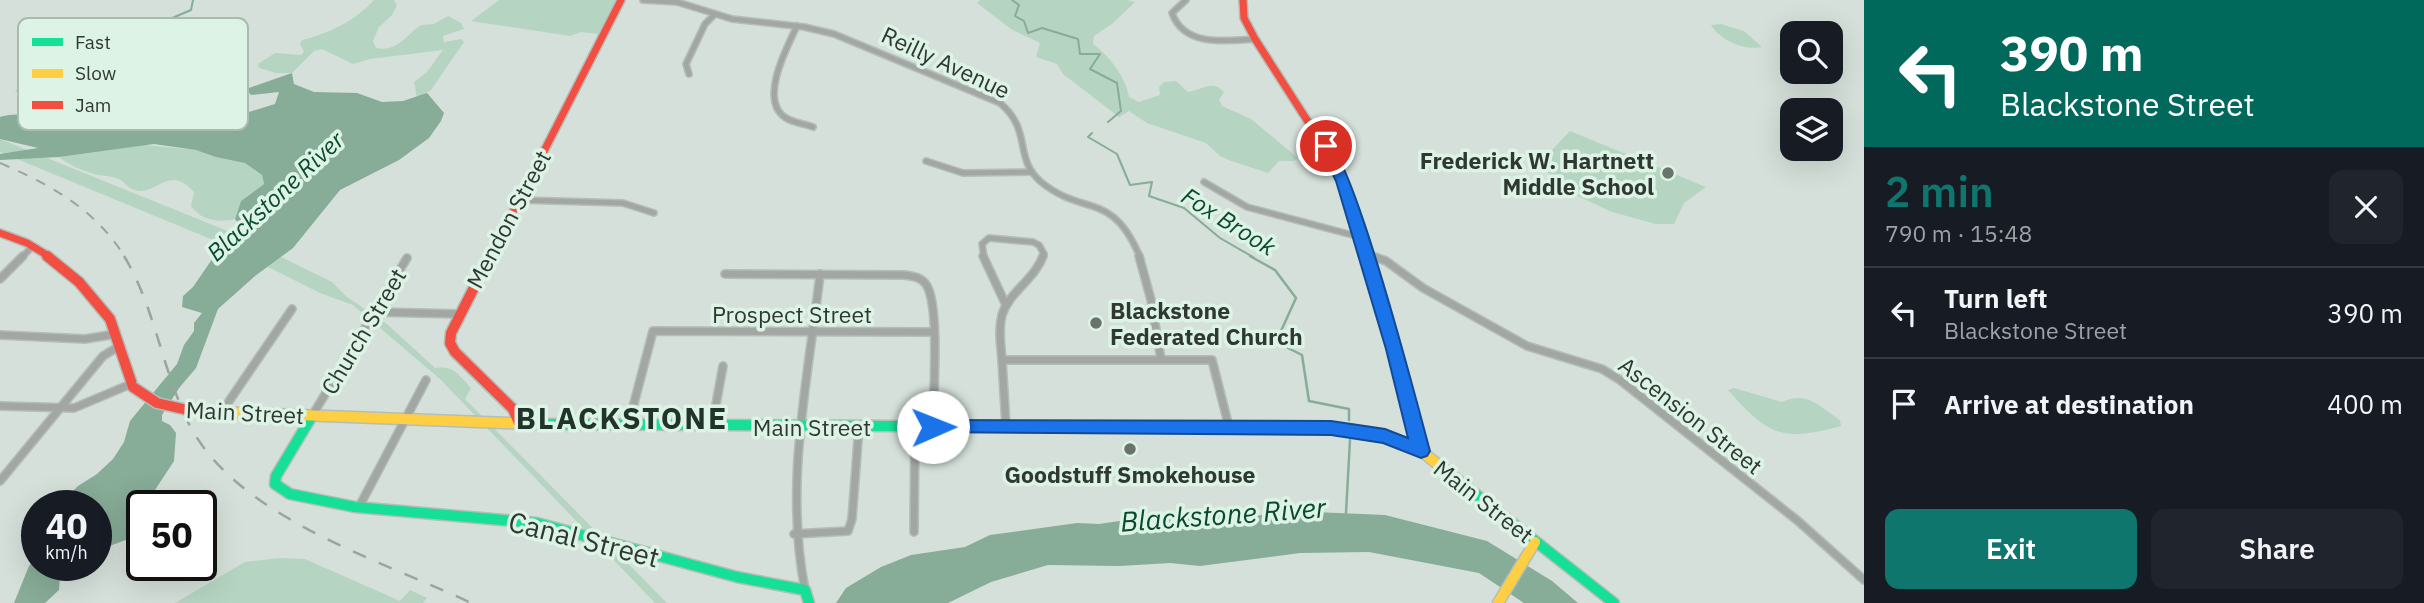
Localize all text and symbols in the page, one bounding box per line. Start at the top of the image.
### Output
legend [18,18,248,130]
street label: Reilly Avenue [877,19,1015,105]
map controls [1780,21,1843,161]
button: search [1780,21,1843,84]
text: 390 m [2000,21,2144,84]
icon: left [1885,28,1976,119]
text: Fast [75,30,111,54]
text: Slow [75,61,116,85]
text: Blackstone Street [2000,83,2255,125]
text: Jam [75,93,111,117]
button: layers [1780,98,1843,161]
pin [1296,116,1356,176]
water label: Blackstone River [200,123,351,268]
icon: arrive [1307,127,1345,165]
street label: Mendon Street [459,145,557,293]
place label: Frederick W. Hartnett Middle School [1420,145,1654,201]
text: 2 min [1885,164,1994,219]
marker: Frederick W. Hartnett Middle School [1660,165,1676,181]
button: close [2329,170,2403,244]
water label: Fox Brook [1176,180,1283,263]
text: 790 m · 15:48 [1885,218,2032,248]
street label: Church Street [314,262,412,400]
text: Turn left [1944,281,2047,315]
icon: left [1885,294,1923,332]
place label: Blackstone Federated Church [1110,295,1303,351]
text: 390 m [2327,296,2403,330]
street label: Prospect Street [712,299,872,329]
marker: Blackstone Federated Church [1088,315,1104,331]
text: Blackstone Street [1944,315,2127,345]
street label: Ascension Street [1613,349,1769,481]
icon: arrive [1885,385,1923,423]
text: Arrive at destination [1944,387,2194,421]
text: 400 m [2327,387,2403,421]
position arrow [896,390,970,464]
street label: Main Street [185,394,305,430]
district label: BLACKSTONE [516,398,728,437]
street label: Main Street [753,412,871,442]
marker: Goodstuff Smokehouse [1122,441,1138,457]
street label: Main Street [1428,453,1540,549]
place label: Goodstuff Smokehouse [1005,459,1256,489]
water label: Blackstone River [1119,488,1328,540]
speed limit sign: 50 [126,490,217,581]
street label: Canal Street [505,502,663,576]
text: 40 [45,503,88,549]
button: Exit [1885,509,2137,589]
button: Share [2151,509,2403,589]
text: km/h [45,541,88,564]

